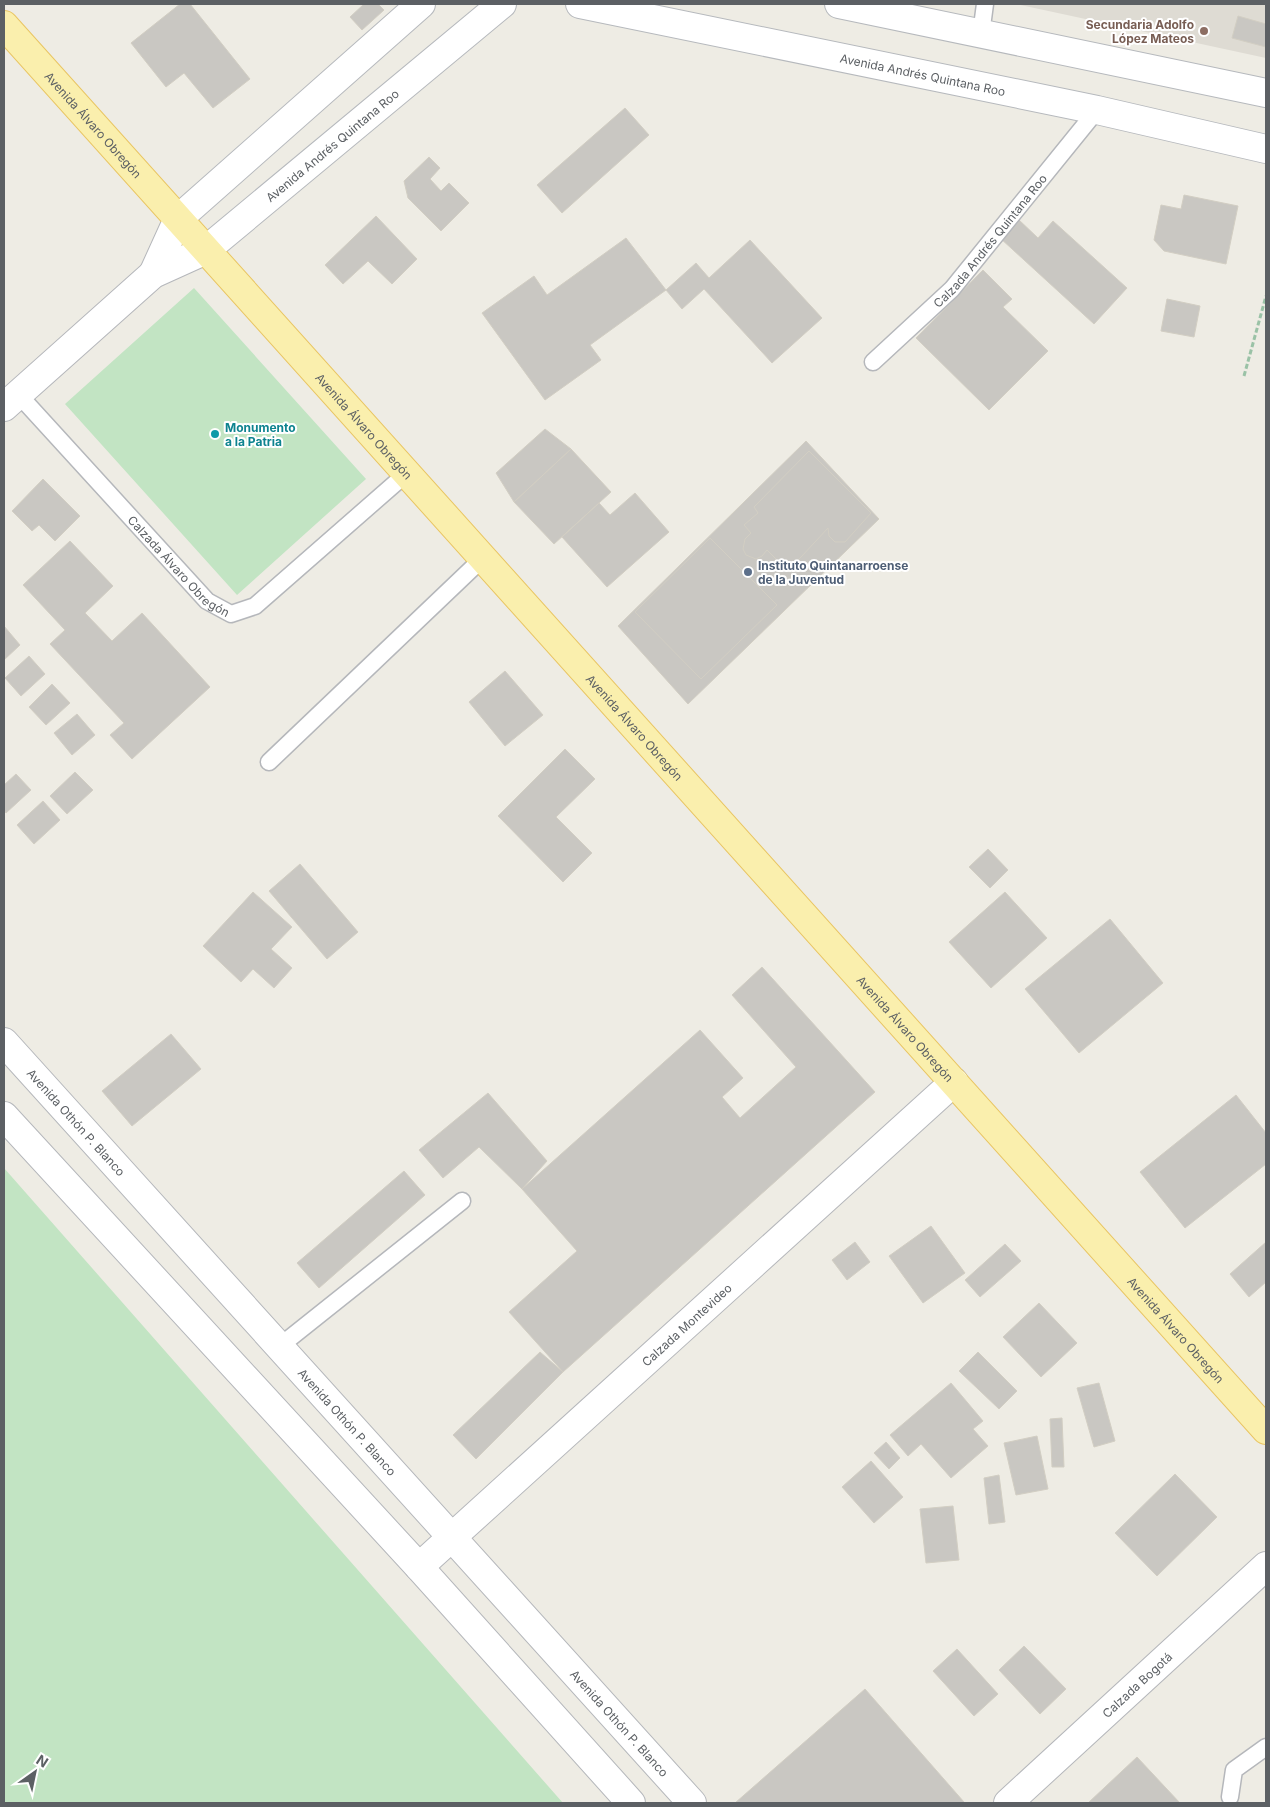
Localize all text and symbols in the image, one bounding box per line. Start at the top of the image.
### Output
place label: Secundaria Adolfo López Mateos [1086,17,1194,46]
marker: Secundaria Adolfo López Mateos [1198,25,1210,37]
street label: Avenida Andrés Quintana Roo [839,50,1007,99]
street label: Avenida Álvaro Obregón [42,68,145,181]
street label: Avenida Andrés Quintana Roo [263,86,402,205]
street label: Calzada Andrés Quintana Roo [930,171,1050,310]
street label: Avenida Álvaro Obregón [313,370,416,482]
place label: Monumento a la Patria [225,420,296,449]
marker: Monumento a la Patria [209,428,221,440]
street label: Calzada Álvaro Obregón [125,512,232,619]
place label: Instituto Quintanarroense de la Juventud [758,558,908,587]
marker: Instituto Quintanarroense de la Juventud [742,566,754,578]
street label: Avenida Álvaro Obregón [583,671,686,783]
street label: Avenida Álvaro Obregón [854,972,957,1085]
street label: Avenida Othón P. Blanco [24,1065,129,1179]
street label: Avenida Álvaro Obregón [1125,1274,1228,1386]
street label: Calzada Montevideo [638,1280,735,1369]
street label: Avenida Othón P. Blanco [295,1365,400,1478]
street label: Calzada Bogotá [1099,1649,1175,1720]
street label: Avenida Othón P. Blanco [567,1666,672,1780]
north arrow [10,1747,60,1797]
text: N [33,1751,51,1771]

